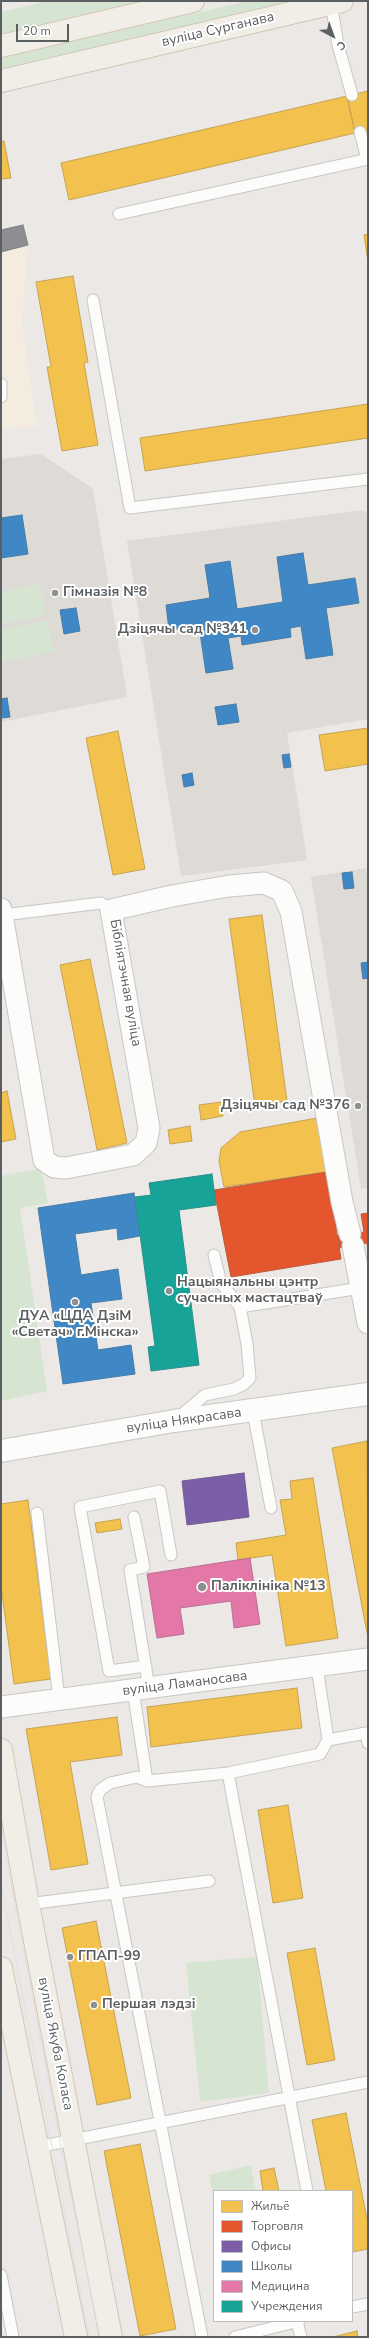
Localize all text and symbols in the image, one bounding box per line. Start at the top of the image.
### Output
street label: вуліца Сурганава [160,9,276,51]
scale bar [18,16,71,42]
north arrow [313,16,353,56]
text: 20 m [23,23,51,39]
text: С [333,37,349,54]
place label: Гімназія №8 [63,585,147,601]
marker: Гімназія №8 [50,588,60,598]
place label: Дзіцячы сад №341 [118,622,247,638]
marker: Дзіцячы сад №341 [250,625,260,635]
street label: Бібліятэчная вуліца [106,918,144,1048]
place label: Дзіцячы сад №376 [221,1098,350,1114]
marker: Дзіцячы сад №376 [353,1101,363,1111]
place label: Нацыянальны цэнтр сучасных мастацтваў [177,1275,322,1308]
marker: Нацыянальны цэнтр сучасных мастацтваў [164,1286,174,1296]
marker: ДУА «ЦДА ДзіМ «Светач» г.Мінска» [70,1297,80,1307]
place label: ДУА «ЦДА ДзіМ «Светач» г.Мінска» [11,1309,139,1342]
street label: вуліца Някрасава [125,1405,243,1437]
place label: Паліклініка №13 [211,1579,326,1595]
marker: Паліклініка №13 [196,1581,208,1593]
street label: вуліца Ламаносава [122,1668,248,1700]
place label: ГПАП-99 [78,1949,141,1965]
marker: ГПАП-99 [65,1952,75,1962]
street label: вуліца Якуба Коласа [34,1976,76,2112]
place label: Першая лэдзі [102,1997,195,2013]
marker: Першая лэдзі [89,2000,99,2010]
legend [213,2190,353,2322]
text: Жильё [251,2198,289,2214]
text: Торговля [251,2218,303,2234]
text: Офисы [251,2238,291,2254]
text: Школы [251,2258,292,2274]
text: Медицина [251,2278,310,2294]
text: Учреждения [251,2298,323,2314]

